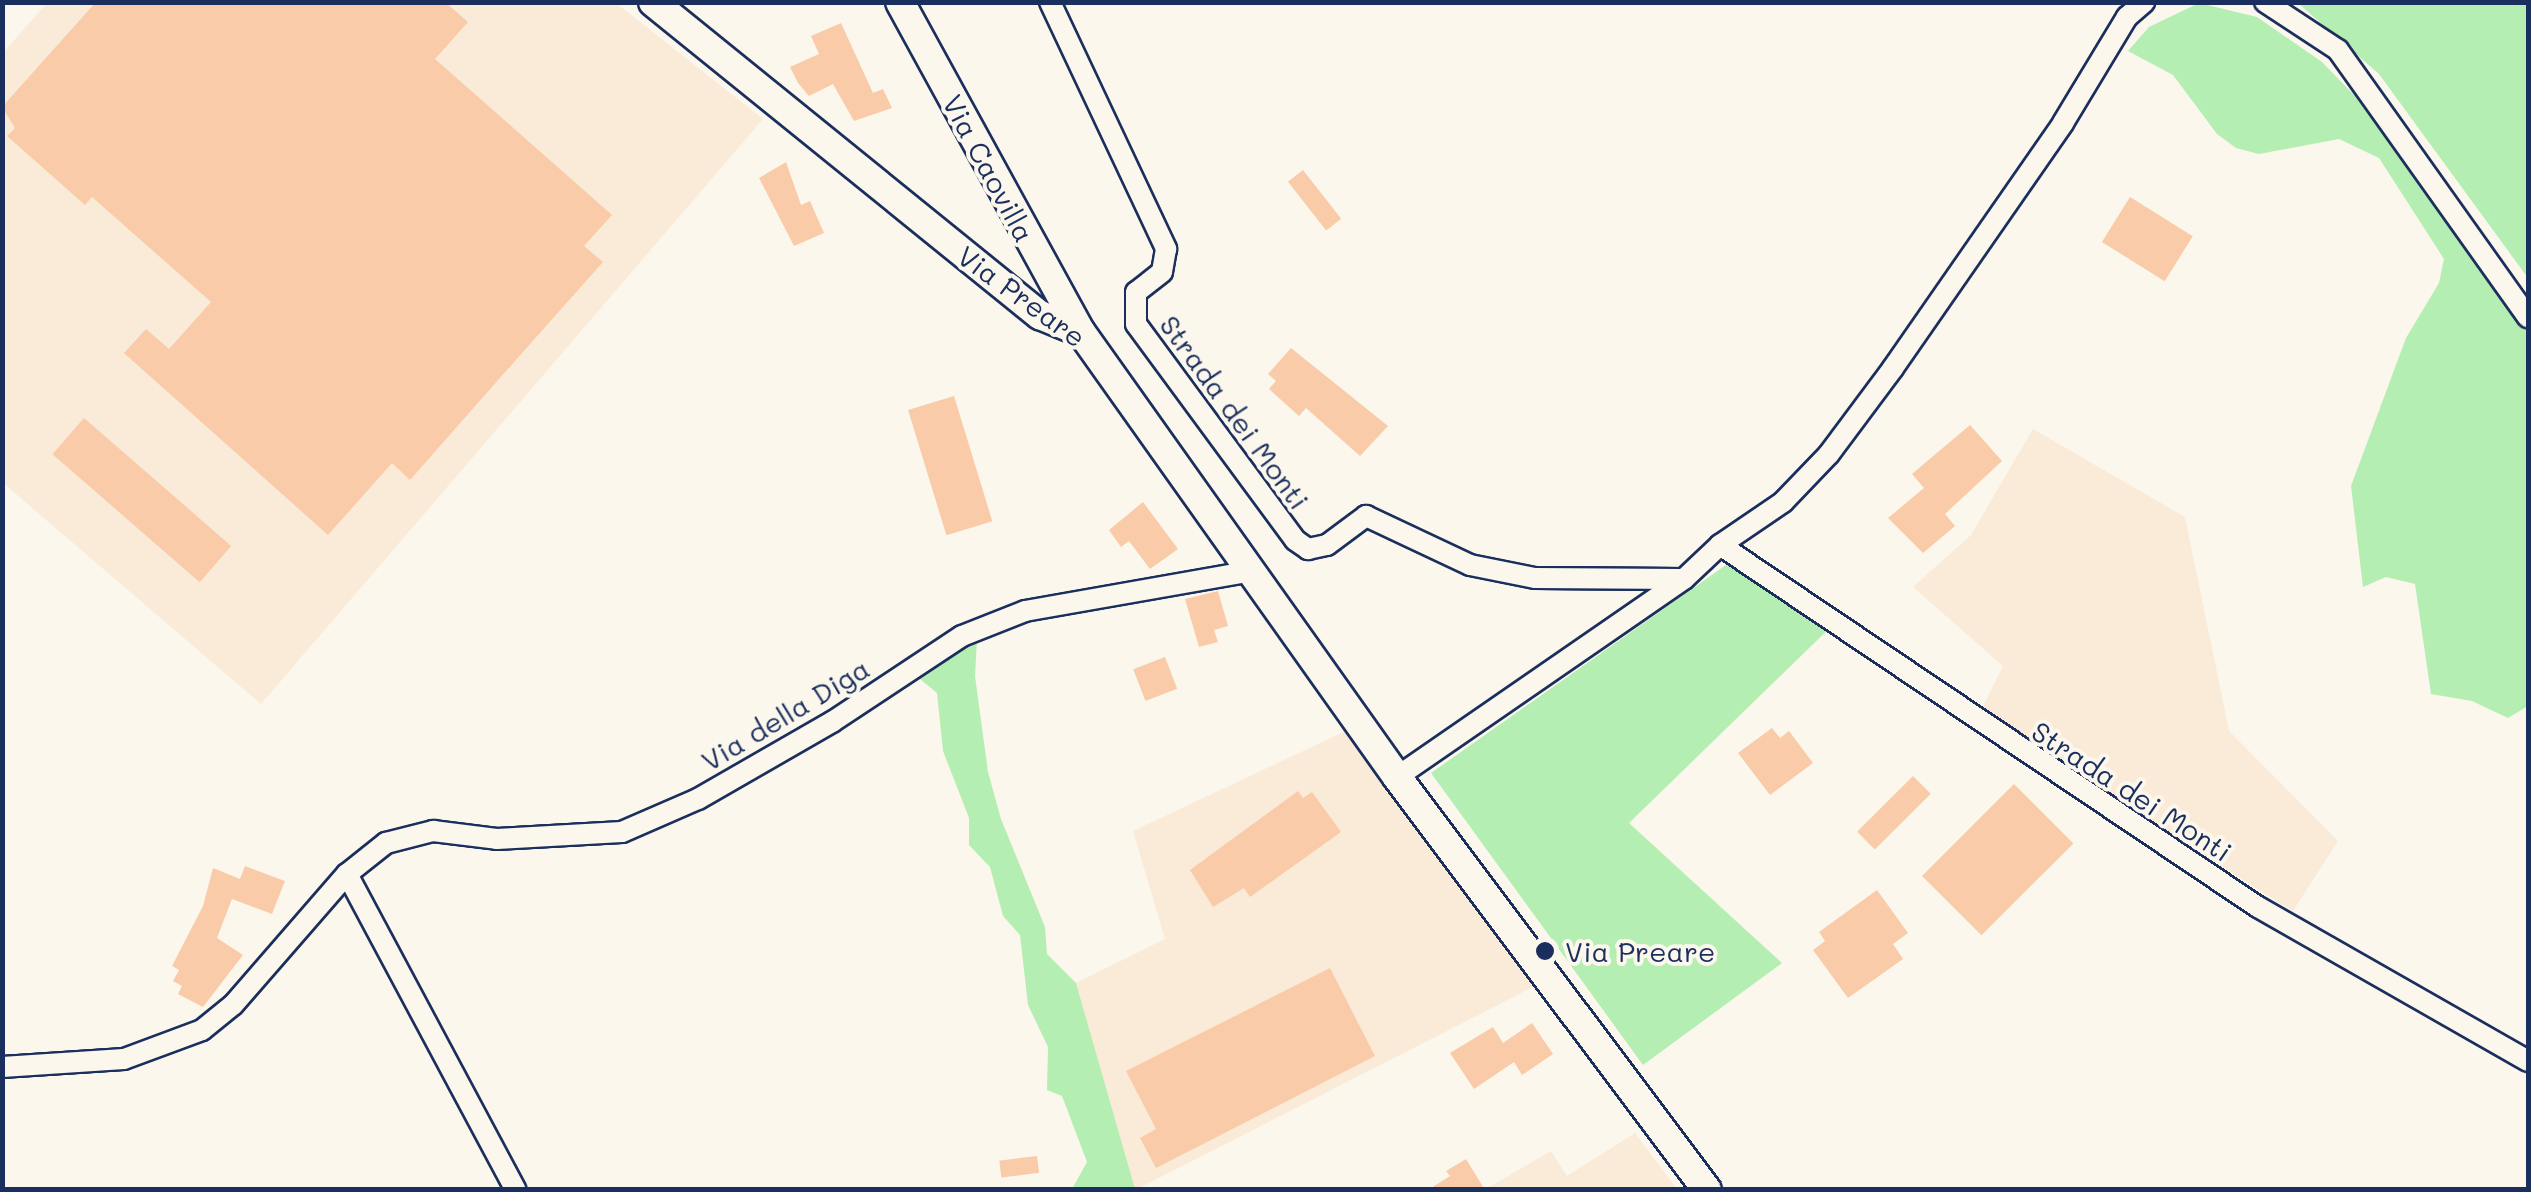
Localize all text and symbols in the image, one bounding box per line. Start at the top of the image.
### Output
street label: Via Caovilla [936,89,1042,247]
street label: Via Preare [951,238,1093,354]
street label: Strada dei Monti [1153,308,1317,516]
street label: Via della Diga [695,651,875,777]
street label: Strada dei Monti [2026,714,2238,868]
place label: Via Preare [1565,934,1715,968]
marker: Via Preare [1534,940,1556,962]

